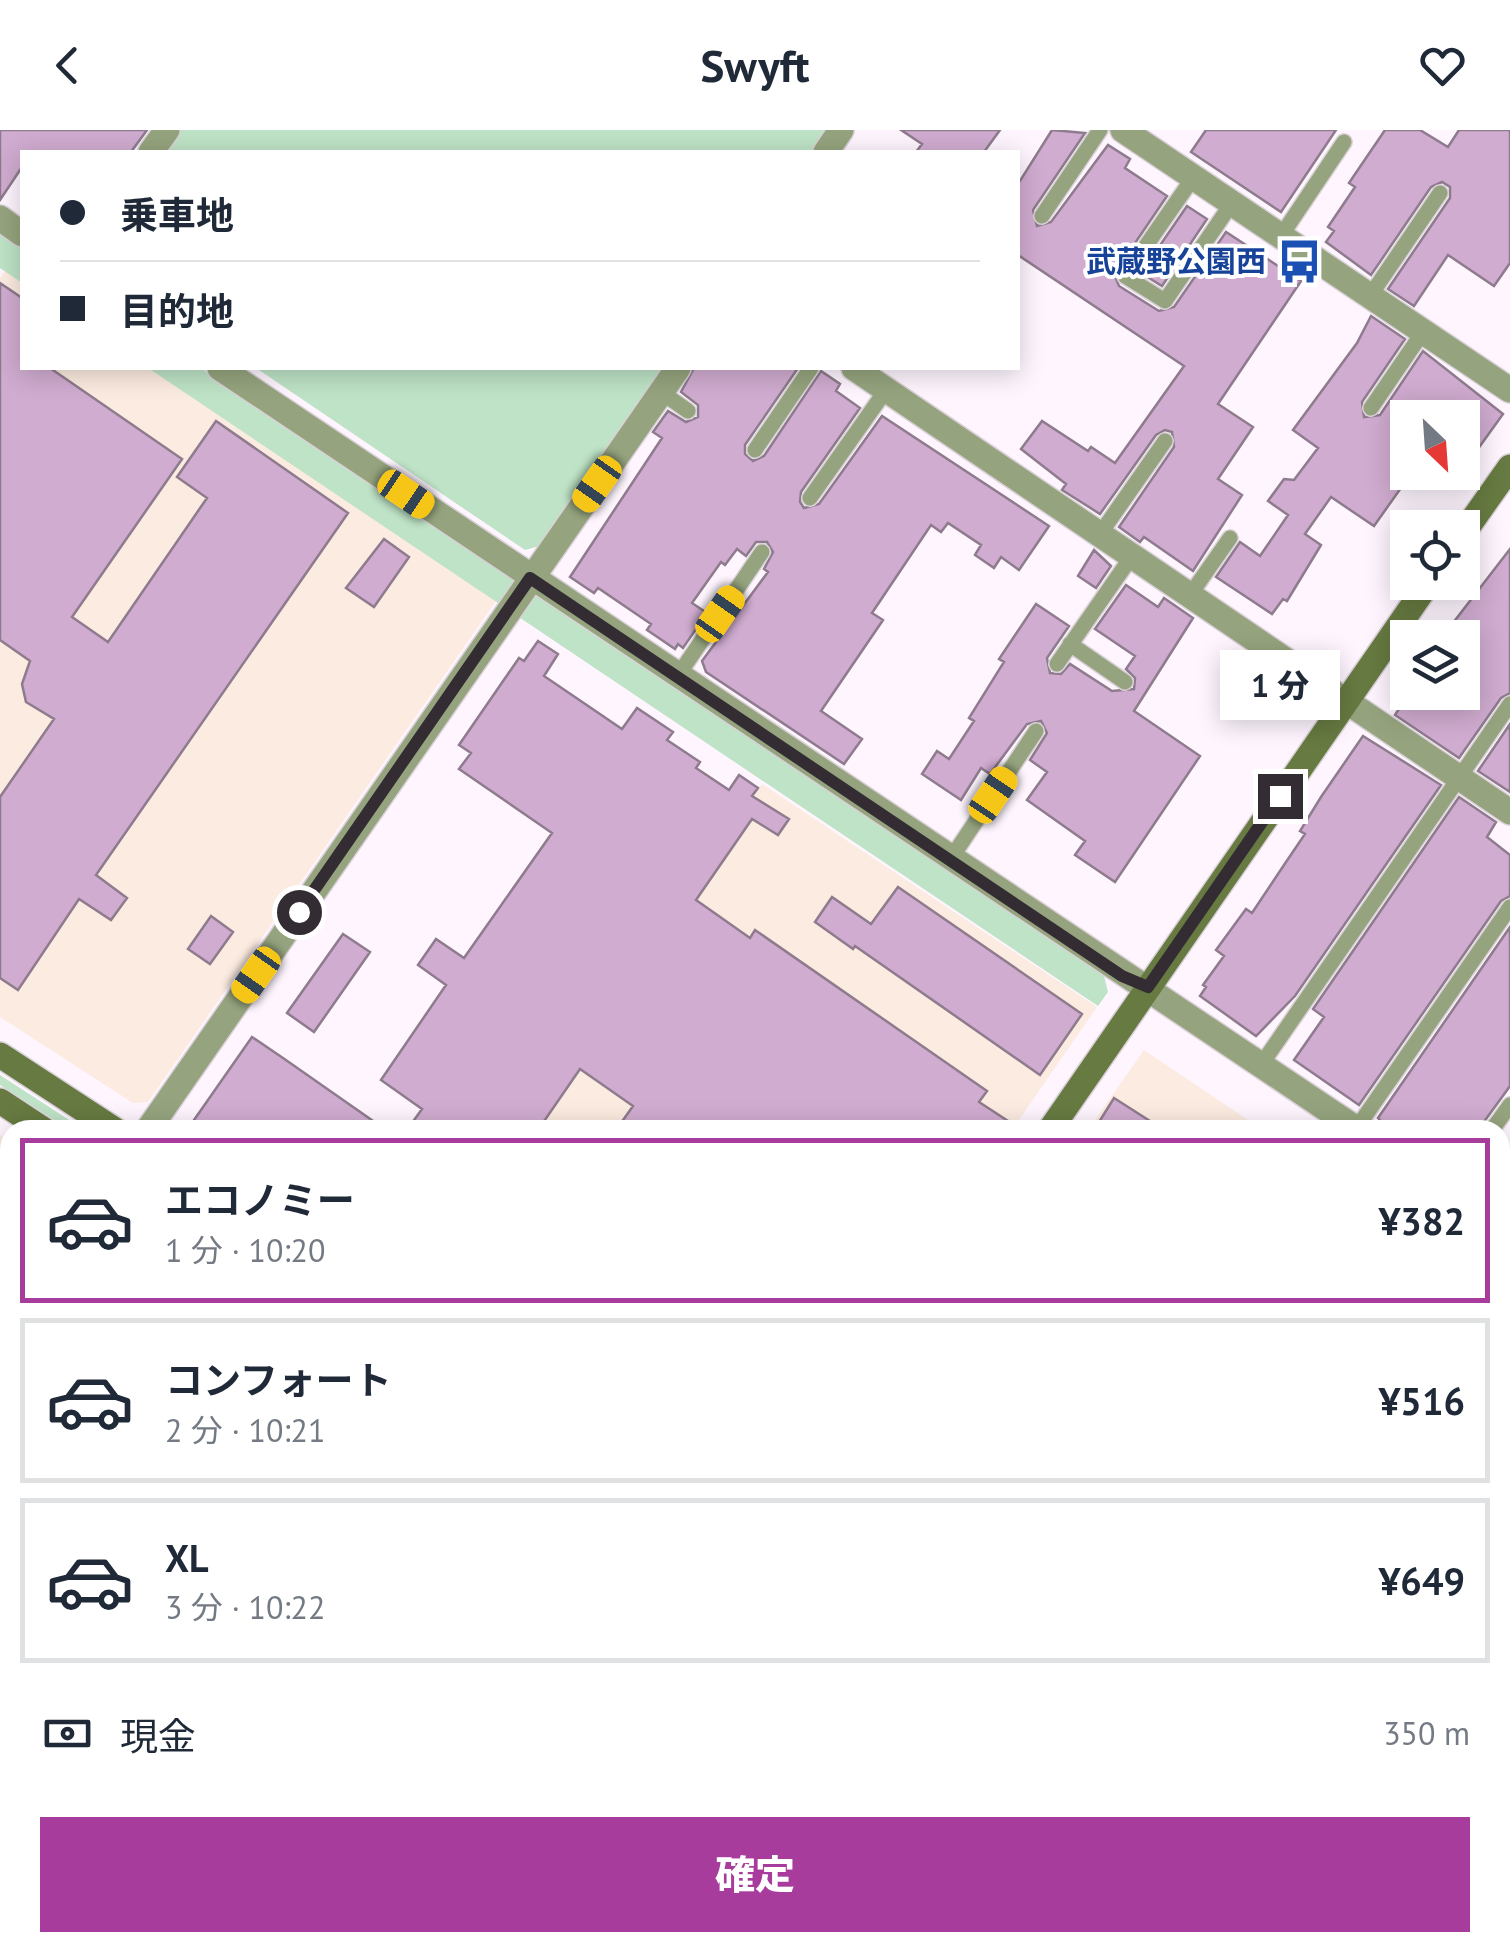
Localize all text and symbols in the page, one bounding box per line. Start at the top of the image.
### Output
text: Swyft [700,36,810,94]
icon: back [40,38,95,93]
icon: heart [1415,38,1470,93]
text: 乗車地 [120,190,234,239]
bus stop icon: 武蔵野公園西 [1275,238,1323,286]
place label: 武蔵野公園西 [1086,241,1266,280]
text: 目的地 [120,286,234,335]
north arrow [1390,400,1480,490]
map controls [1390,400,1480,710]
car [568,451,626,517]
car [373,465,439,523]
button: locate [1390,510,1480,600]
car [691,581,749,647]
button: layers [1390,620,1480,710]
callout: 1 分 [1220,651,1340,721]
text: 1 分 [1251,664,1309,706]
car [964,762,1022,828]
route end [1258,774,1303,819]
route start [277,890,322,935]
car [227,942,285,1008]
text: エコノミー [165,1175,355,1224]
icon: car [45,1176,135,1266]
text: ¥382 [1379,1196,1465,1245]
text: 1 分 · 10:20 [165,1229,325,1271]
text: コンフォート [165,1355,392,1404]
icon: car [45,1356,135,1446]
text: ¥516 [1379,1376,1465,1425]
text: 2 分 · 10:21 [165,1409,325,1451]
text: XL [165,1533,209,1582]
icon: car [45,1536,135,1626]
text: ¥649 [1379,1556,1465,1605]
text: 3 分 · 10:22 [165,1586,325,1628]
icon: cash [40,1706,95,1761]
text: 現金 [120,1711,196,1760]
text: 350 m [1383,1712,1470,1754]
button: 確定 [40,1817,1470,1932]

